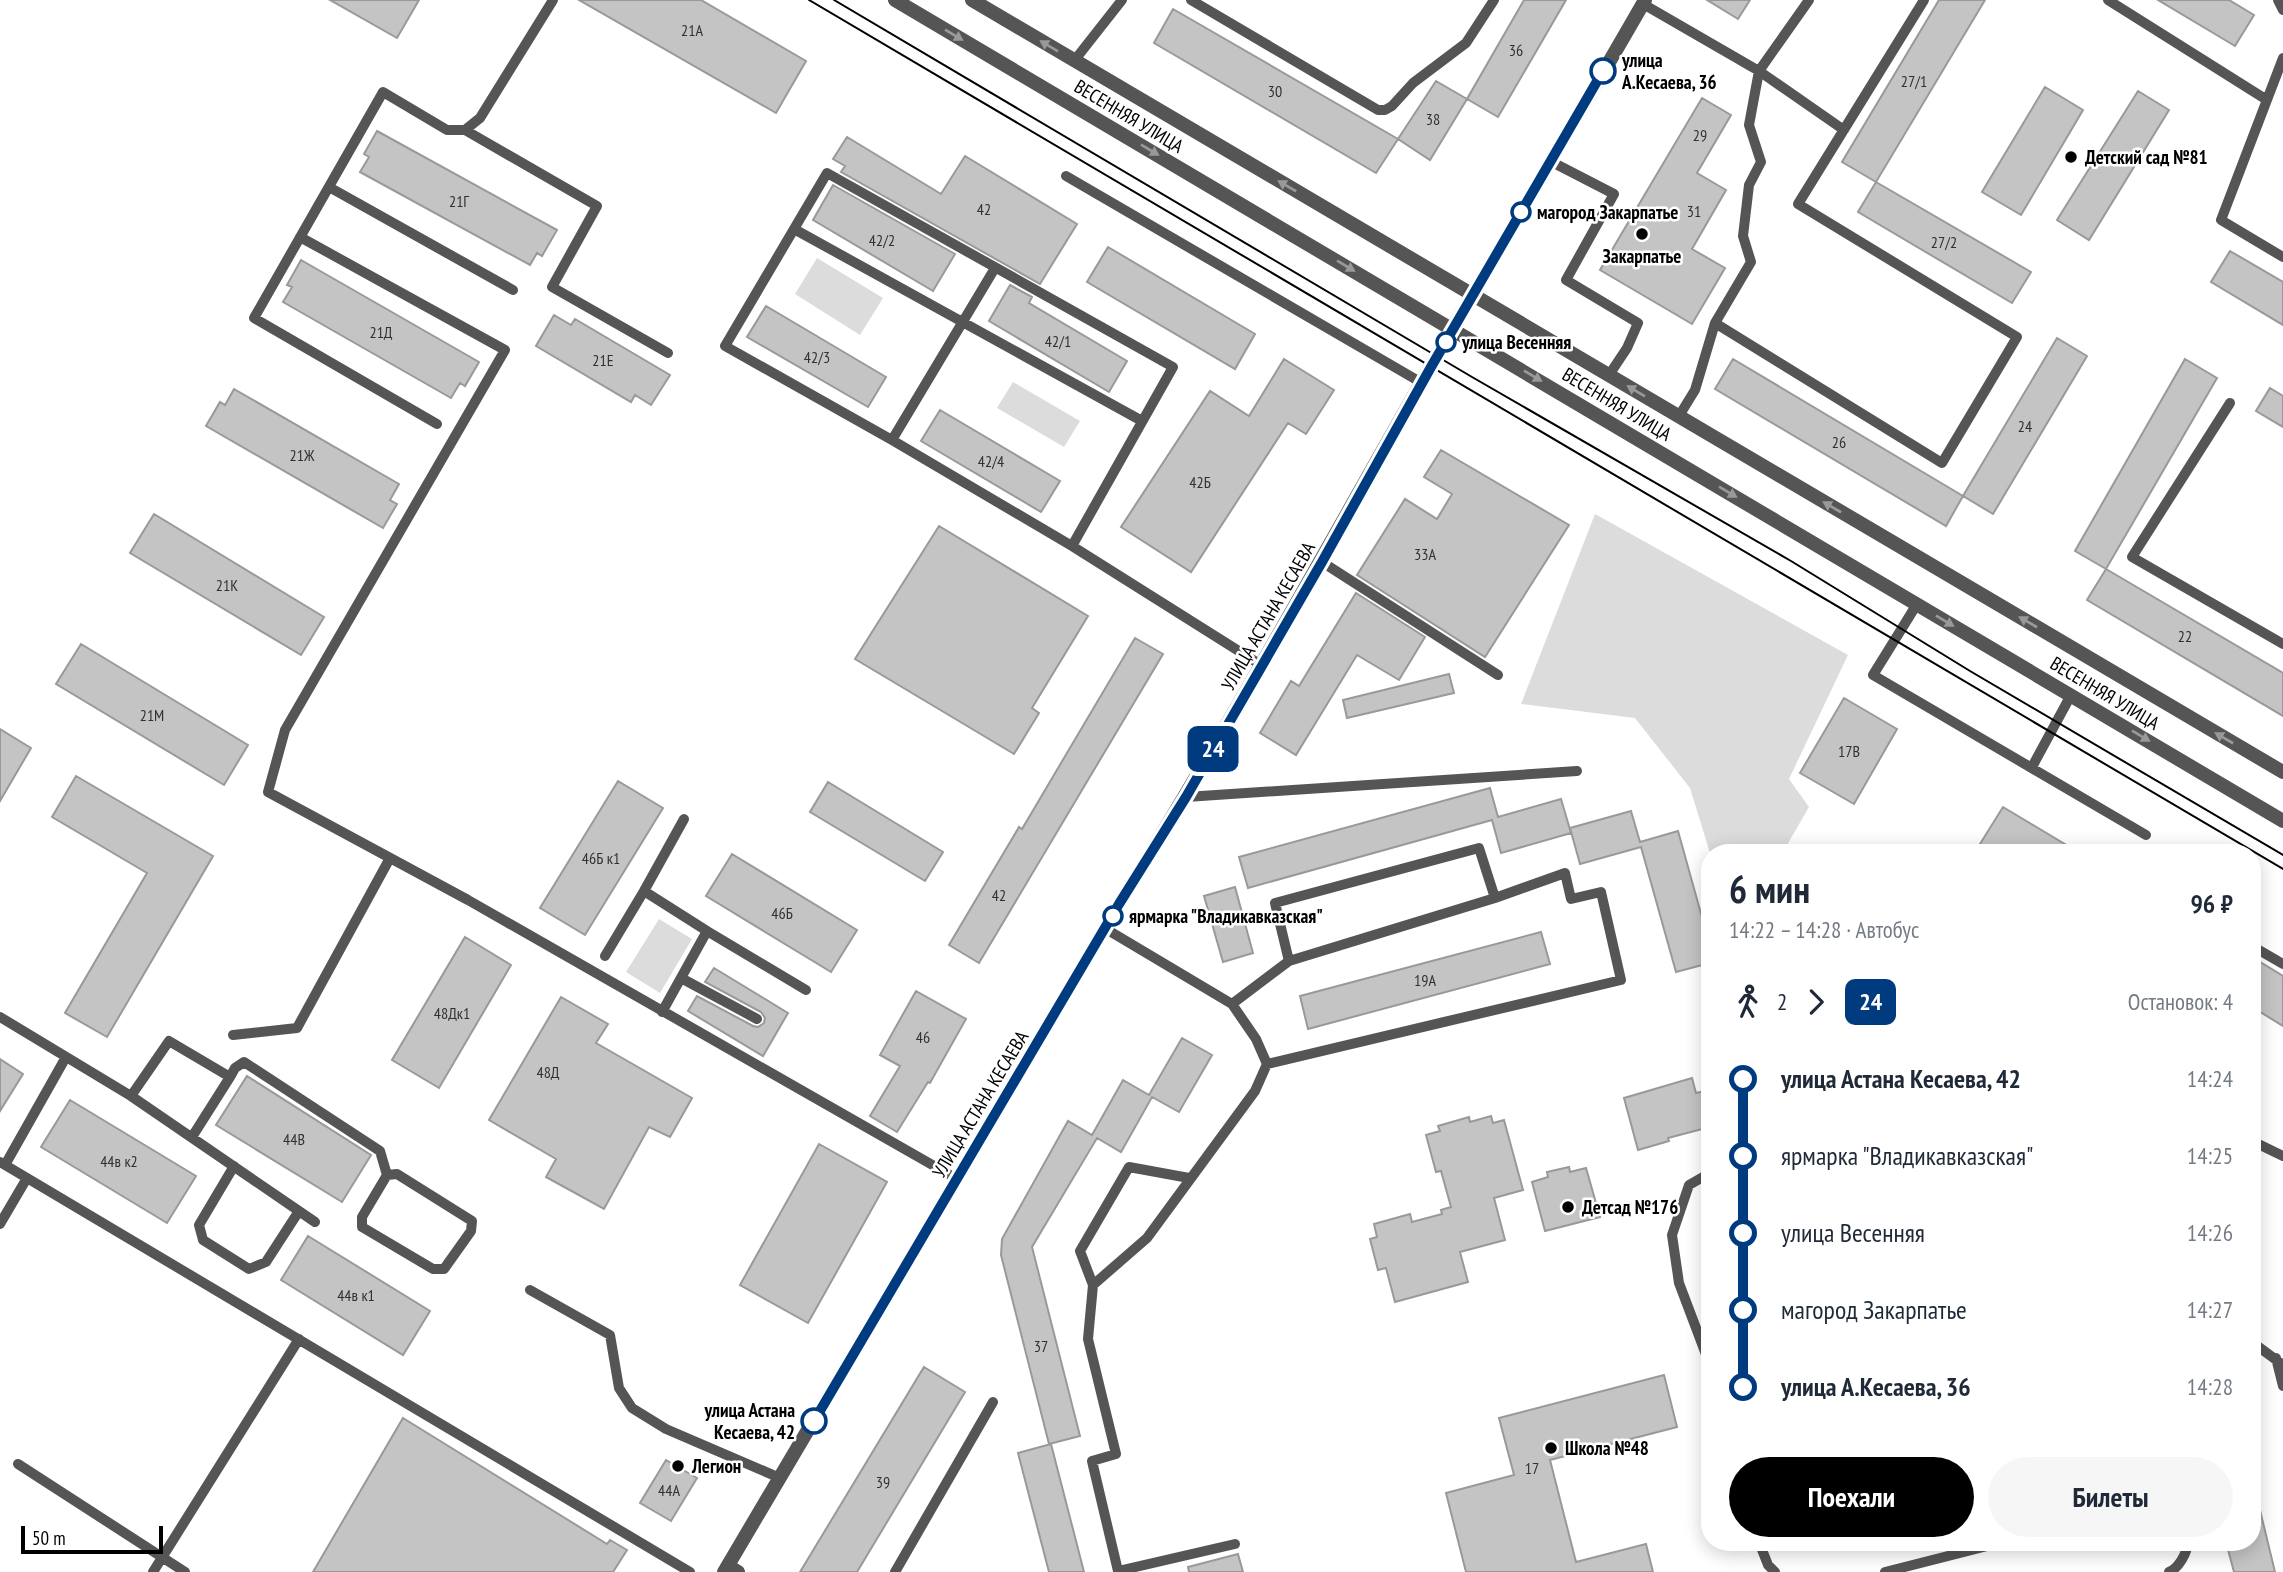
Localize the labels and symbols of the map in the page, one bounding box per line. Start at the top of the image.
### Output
house number: 21А [681,20,703,40]
one-way arrow [944,28,963,41]
one-way arrow [1039,39,1058,52]
house number: 36 [1509,40,1523,60]
place label: улица А.Кесаева, 36 [1621,48,1717,94]
marker: улица А.Кесаева, 36 [1590,58,1616,84]
house number: 27/1 [1901,71,1927,91]
street label: ВЕСЕННЯЯ УЛИЦА [1070,74,1188,158]
house number: 30 [1268,81,1282,101]
house number: 38 [1426,109,1440,129]
house number: 29 [1693,125,1707,145]
one-way arrow [1140,144,1159,156]
place label: Детский сад №81 [2085,145,2208,169]
marker: Детский сад №81 [2063,149,2079,165]
one-way arrow [1278,180,1297,192]
house number: 21Г [449,191,469,211]
house number: 42 [977,199,991,219]
place label: магород Закарпатье [1537,200,1678,224]
house number: 31 [1687,201,1701,221]
marker: магород Закарпатье [1511,202,1531,222]
marker: Закарпатье [1634,226,1650,242]
house number: 42/2 [869,230,895,250]
house number: 27/2 [1931,232,1957,252]
place label: Закарпатье [1603,244,1681,268]
one-way arrow [1336,259,1355,272]
house number: 21Д [369,322,393,342]
place label: улица Весенняя [1461,330,1571,354]
house number: 42/1 [1045,331,1071,351]
marker: улица Весенняя [1436,332,1456,352]
house number: 42/3 [804,347,830,367]
house number: 21Е [592,350,614,370]
street label: ВЕСЕННЯЯ УЛИЦА [1558,362,1676,446]
one-way arrow [1523,370,1542,382]
one-way arrow [1627,385,1646,397]
house number: 24 [2018,416,2032,436]
house number: 26 [1832,432,1846,452]
house number: 21Ж [290,445,315,465]
house number: 42/4 [978,451,1004,471]
house number: 42Б [1189,472,1211,492]
one-way arrow [1719,486,1738,498]
one-way arrow [1823,500,1842,513]
street label: УЛИЦА АСТАНА КЕСАЕВА [1216,538,1320,694]
house number: 33А [1414,544,1436,564]
house number: 21К [216,575,238,595]
one-way arrow [1936,614,1955,627]
one-way arrow [2019,616,2038,628]
house number: 22 [2178,626,2192,646]
street label: ВЕСЕННЯЯ УЛИЦА [2046,651,2164,735]
house number: 21М [140,705,164,725]
line badge: 24 [1182,726,1244,772]
one-way arrow [2131,730,2150,743]
one-way arrow [2215,731,2234,744]
house number: 17В [1838,741,1860,761]
house number: 46Б к1 [582,848,620,868]
house number: 42 [992,885,1006,905]
house number: 46Б [771,903,793,923]
place label: ярмарка "Владикавказская" [1129,904,1323,928]
marker: ярмарка "Владикавказская" [1103,906,1123,926]
house number: 19А [1414,970,1436,990]
house number: 48Дк1 [434,1003,470,1023]
street label: УЛИЦА АСТАНА КЕСАЕВА [927,1026,1033,1182]
house number: 46 [916,1027,930,1047]
house number: 48Д [536,1062,560,1082]
house number: 44В [283,1129,305,1149]
house number: 44в к2 [100,1151,138,1171]
place label: Детсад №176 [1582,1195,1678,1219]
marker: Детсад №176 [1560,1199,1576,1215]
house number: 44в к1 [337,1285,375,1305]
house number: 37 [1034,1336,1048,1356]
place label: улица Астана Кесаева, 42 [704,1398,795,1444]
marker: улица Астана Кесаева, 42 [801,1408,827,1434]
place label: Школа №48 [1565,1436,1649,1460]
marker: Школа №48 [1543,1440,1559,1456]
place label: Легион [691,1454,741,1478]
marker: Легион [670,1458,686,1474]
house number: 17 [1525,1458,1539,1478]
house number: 39 [876,1472,890,1492]
house number: 44А [658,1480,680,1500]
scale bar [21,1523,163,1555]

